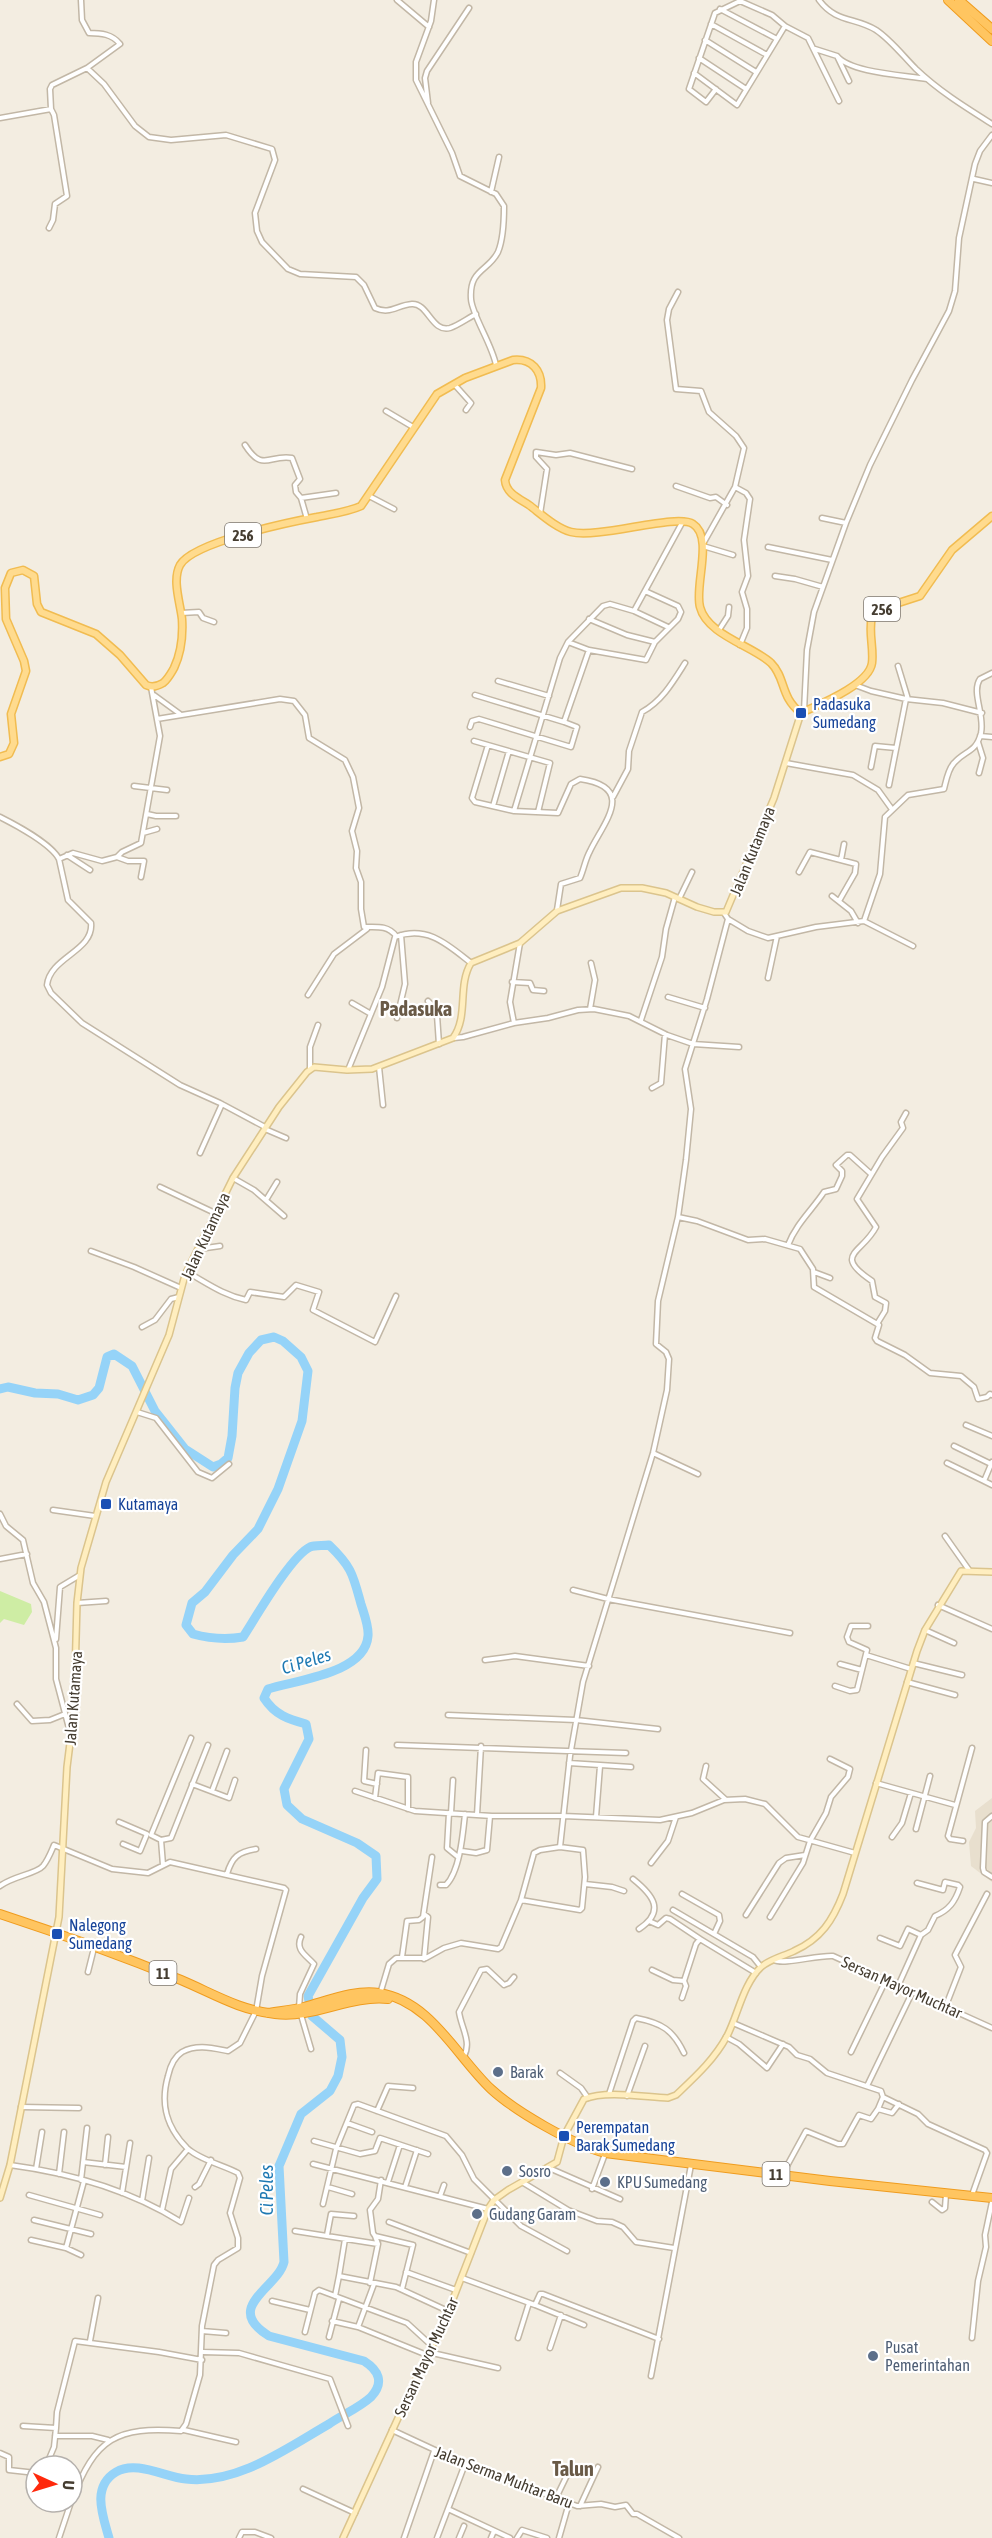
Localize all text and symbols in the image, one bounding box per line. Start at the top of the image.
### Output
road number: 256 [225,523,261,547]
road number: 256 [864,597,900,621]
place label: Padasuka Sumedang [813,695,876,732]
marker: Padasuka Sumedang [794,706,808,720]
street label: Jalan Kutamaya [726,804,779,899]
district label: Padasuka [380,997,452,1020]
street label: Jalan Kutamaya [177,1189,234,1283]
place label: Kutamaya [118,1495,178,1514]
marker: Kutamaya [99,1497,113,1511]
water label: Ci Peles [279,1644,333,1678]
street label: Jalan Kutamaya [61,1650,86,1746]
place label: Nalegong Sumedang [69,1916,132,1953]
marker: Nalegong Sumedang [50,1927,64,1941]
street label: Sersan Mayor Muchtar [839,1952,965,2023]
road number: 11 [150,1961,176,1985]
place label: Barak [510,2063,544,2081]
marker: Barak [491,2065,505,2079]
place label: Perempatan Barak Sumedang [576,2118,675,2155]
marker: Perempatan Barak Sumedang [557,2129,571,2143]
place label: Sosro [519,2162,551,2180]
road number: 11 [762,2162,790,2186]
marker: Sosro [500,2164,514,2178]
water label: Ci Peles [256,2165,277,2215]
place label: KPU Sumedang [617,2173,707,2192]
marker: KPU Sumedang [598,2175,612,2189]
place label: Gudang Garam [489,2205,576,2224]
marker: Gudang Garam [470,2207,484,2221]
street label: Sersan Mayor Muchtar [390,2294,463,2420]
place label: Pusat Pemerintahan [885,2338,970,2374]
marker: Pusat Pemerintahan [866,2349,880,2363]
street label: Jalan Serma Muhtar Baru [432,2442,576,2512]
north arrow [24,2454,84,2514]
district label: Talun [552,2457,594,2480]
text: U [60,2480,78,2490]

